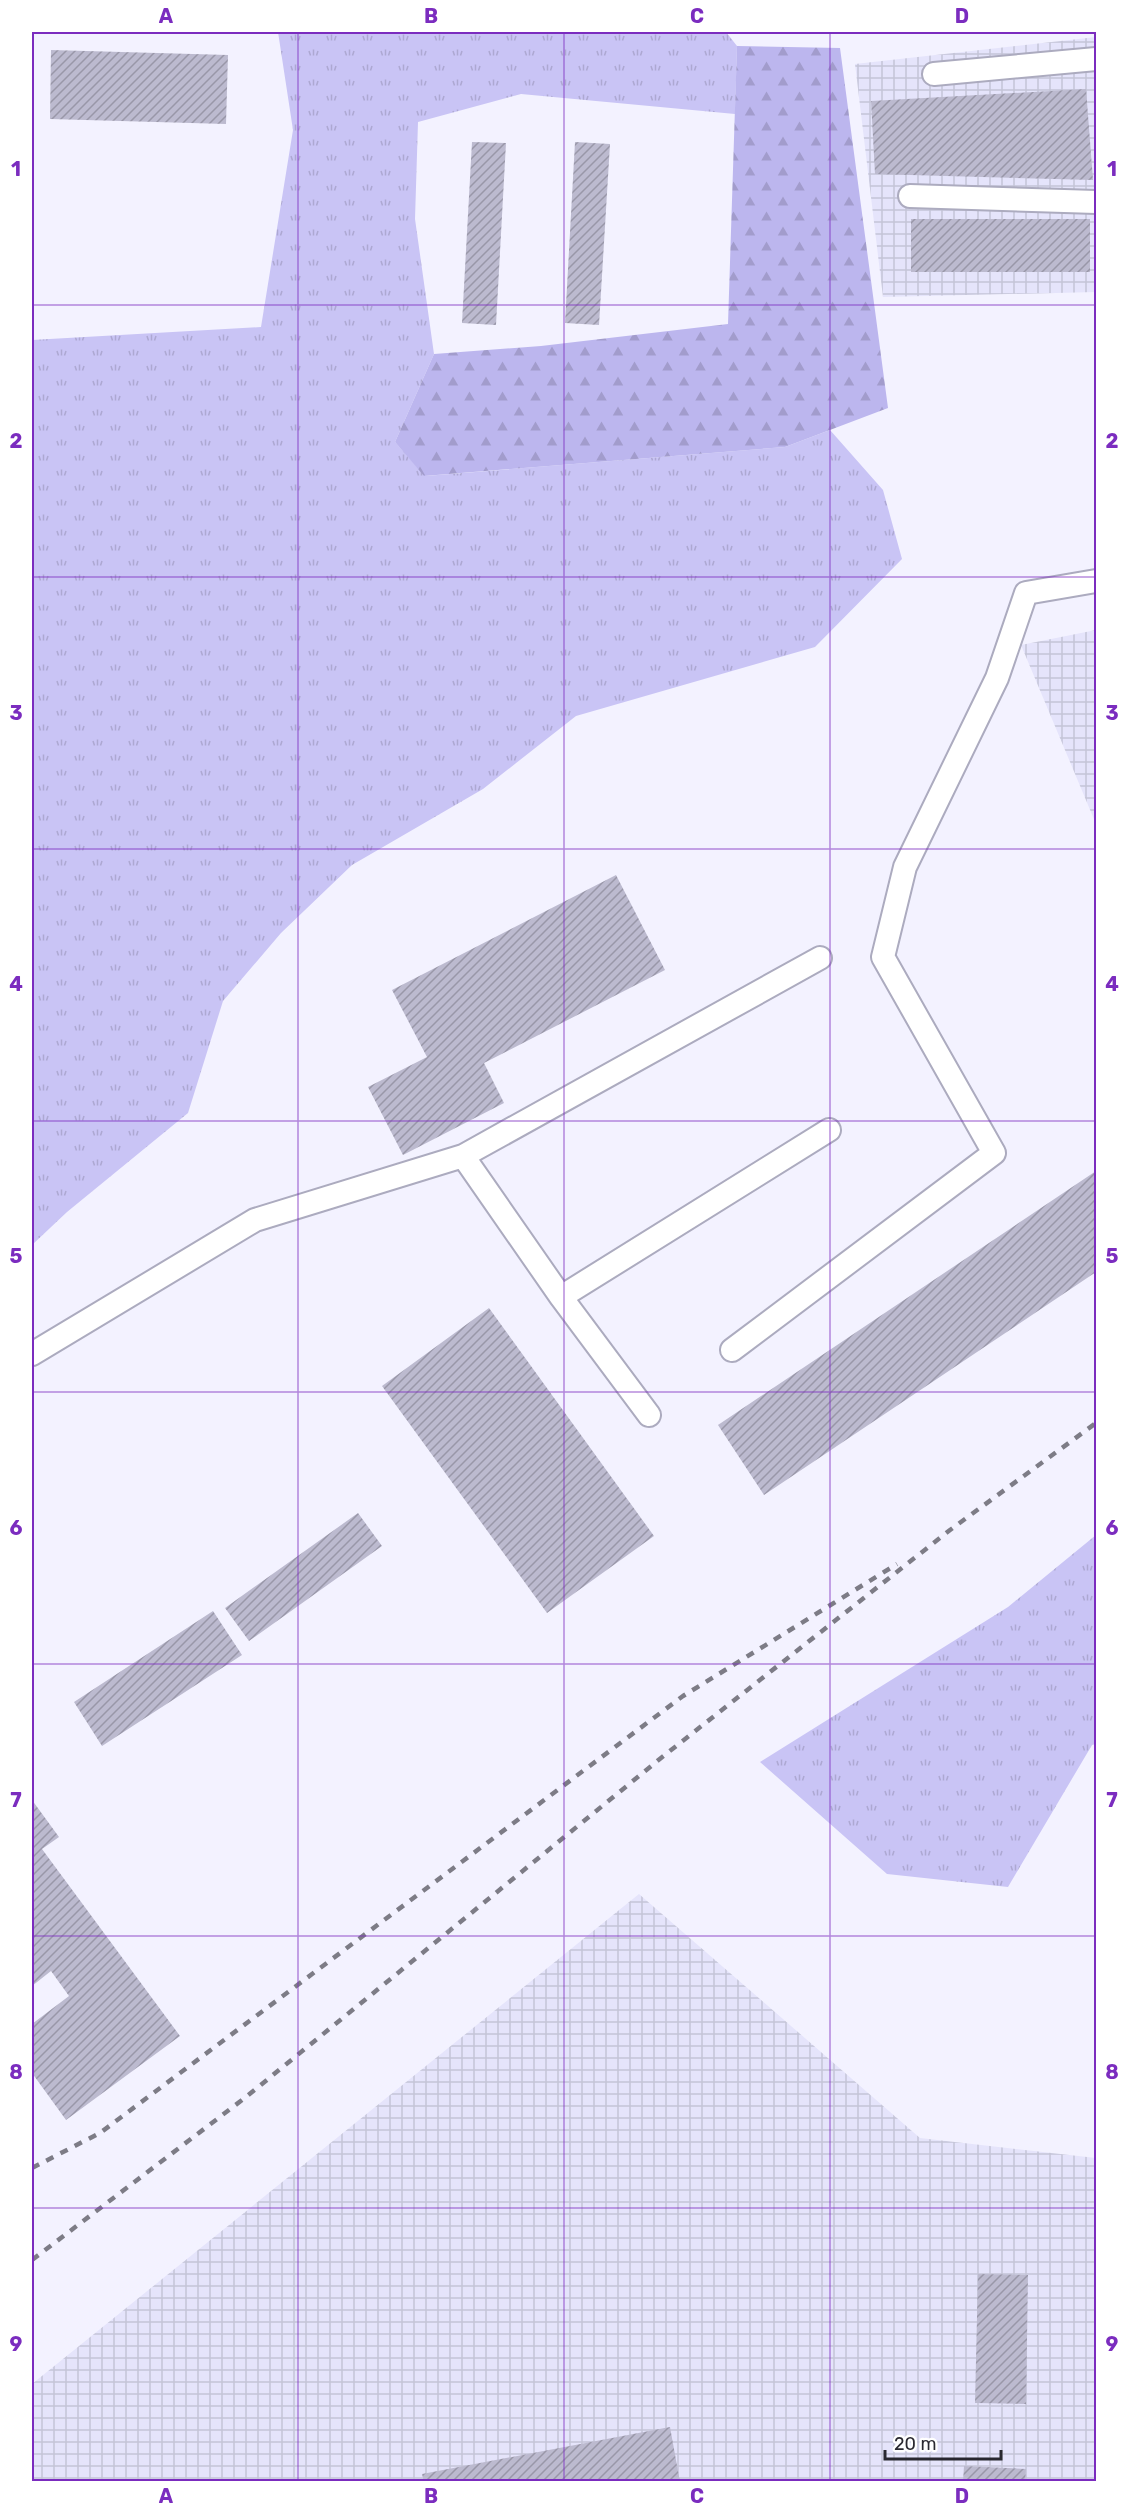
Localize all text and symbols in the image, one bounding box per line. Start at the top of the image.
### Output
text: A [159,4,174,28]
text: B [424,4,438,28]
text: C [690,4,704,28]
text: D [955,4,969,28]
text: 1 [11,157,21,181]
text: 1 [1107,157,1117,181]
text: 2 [10,429,23,453]
text: 2 [1106,429,1119,453]
text: 3 [9,701,23,725]
text: 3 [1105,701,1119,725]
text: 4 [9,972,23,996]
text: 4 [1105,972,1119,996]
text: 5 [10,1244,23,1268]
text: 5 [1106,1244,1119,1268]
text: 6 [9,1516,23,1540]
text: 6 [1105,1516,1119,1540]
text: 7 [10,1788,22,1812]
text: 7 [1106,1788,1118,1812]
text: 8 [9,2060,23,2084]
text: 8 [1105,2060,1119,2084]
text: 9 [10,2332,23,2356]
text: 9 [1106,2332,1119,2356]
scale bar [885,2423,1000,2461]
text: 20 m [894,2433,936,2455]
text: A [159,2484,174,2508]
text: B [424,2484,438,2508]
text: C [690,2484,704,2508]
text: D [955,2484,969,2508]

